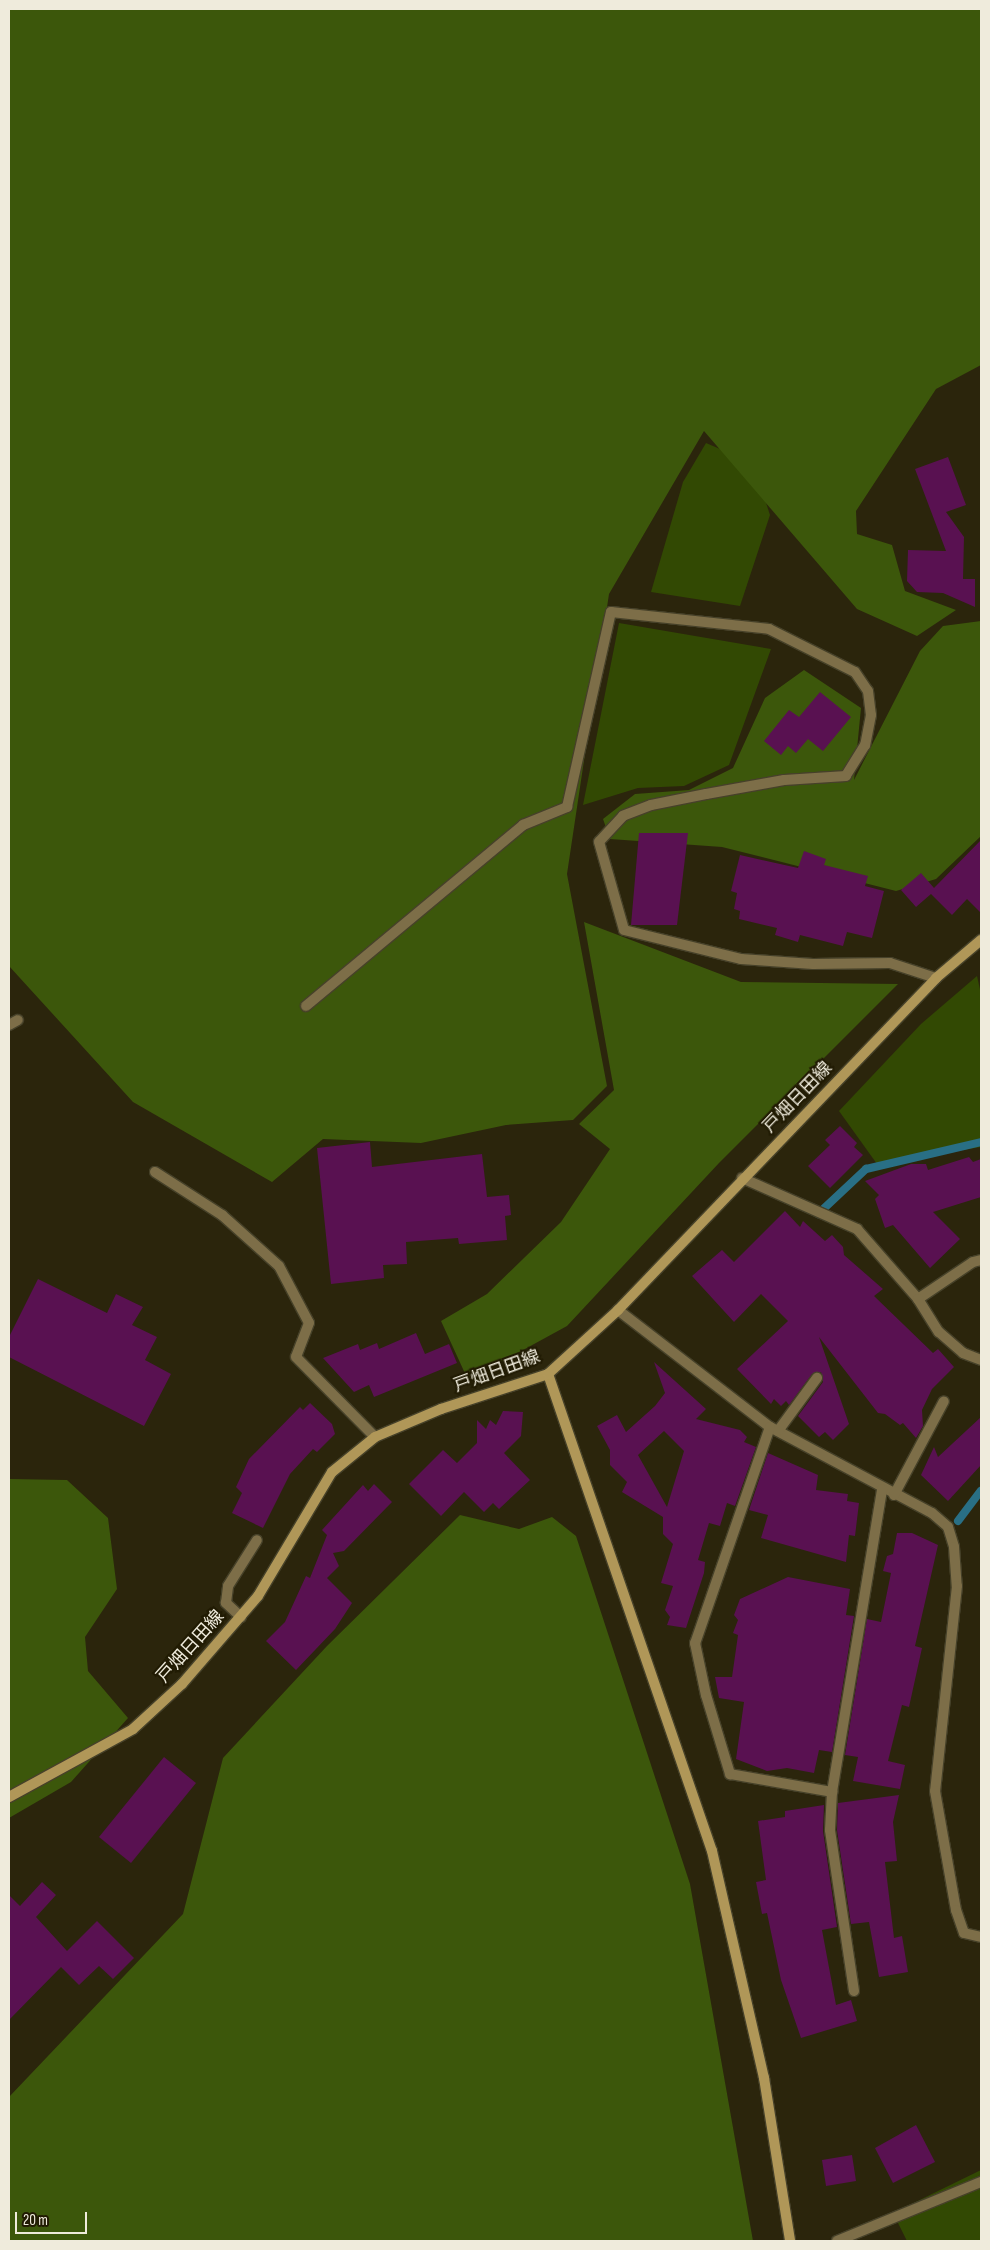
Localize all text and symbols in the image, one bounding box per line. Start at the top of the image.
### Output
street label: 戸畑日田線 [759,1058,837,1138]
street label: 戸畑日田線 [451,1346,543,1398]
street label: 戸畑日田線 [153,1606,229,1688]
scale bar [18,2202,90,2234]
text: 20 m [23,2211,48,2230]

